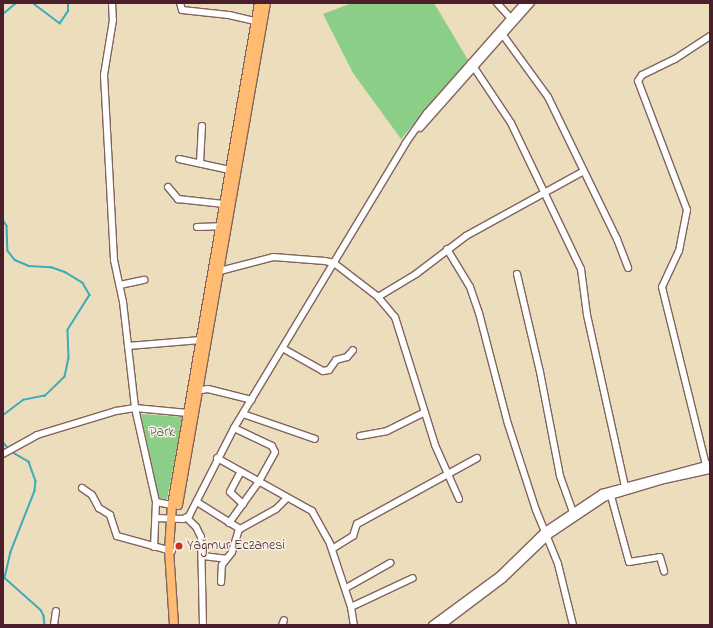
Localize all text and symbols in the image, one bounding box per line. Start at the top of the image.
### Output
park label: Park [149,425,175,441]
place label: Yağmur Eczanesi [187,538,285,554]
marker: Yağmur Eczanesi [174,541,184,551]

